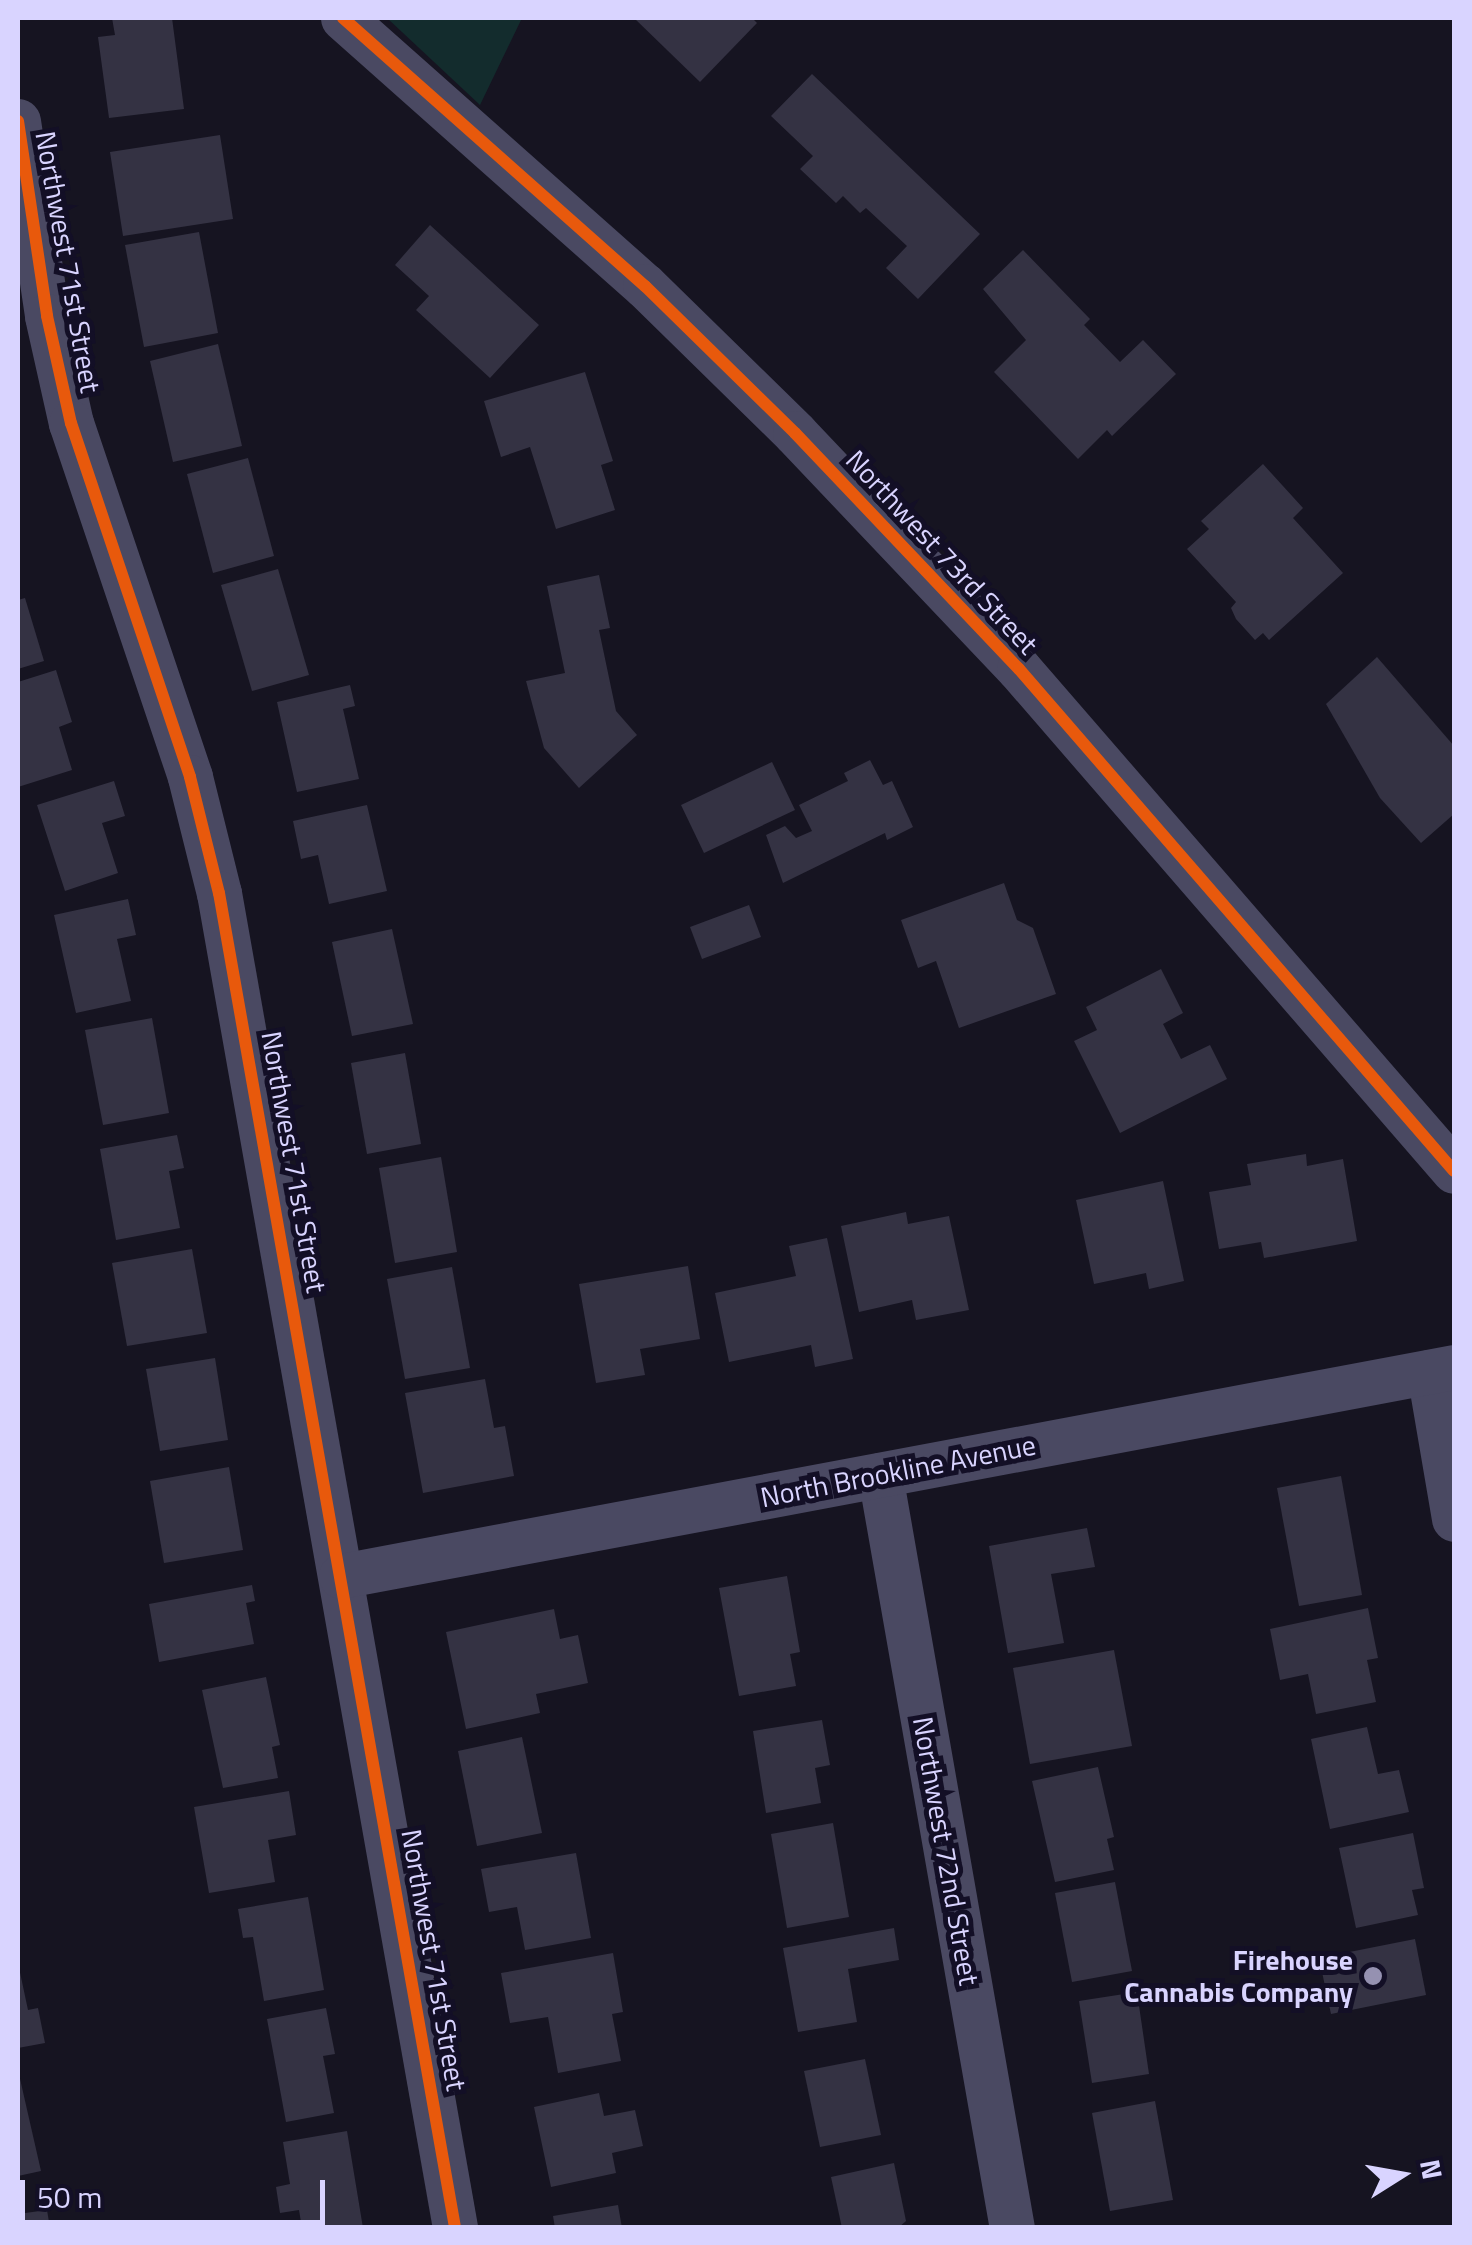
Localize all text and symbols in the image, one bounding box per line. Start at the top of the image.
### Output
street label: Northwest 71st Street [28,129,108,395]
street label: Northwest 73rd Street [839,443,1045,661]
street label: Northwest 71st Street [254,1029,334,1295]
street label: North Brookline Avenue [758,1428,1038,1514]
street label: Northwest 72nd Street [906,1714,986,1988]
street label: Northwest 71st Street [394,1827,474,2093]
place label: Firehouse Cannabis Company [1124,1943,1353,2009]
marker: Firehouse Cannabis Company [1362,1965,1384,1987]
north arrow [1352,2125,1452,2225]
text: N [1409,2156,1455,2183]
scale bar [25,2160,330,2222]
text: 50 m [37,2174,102,2220]

